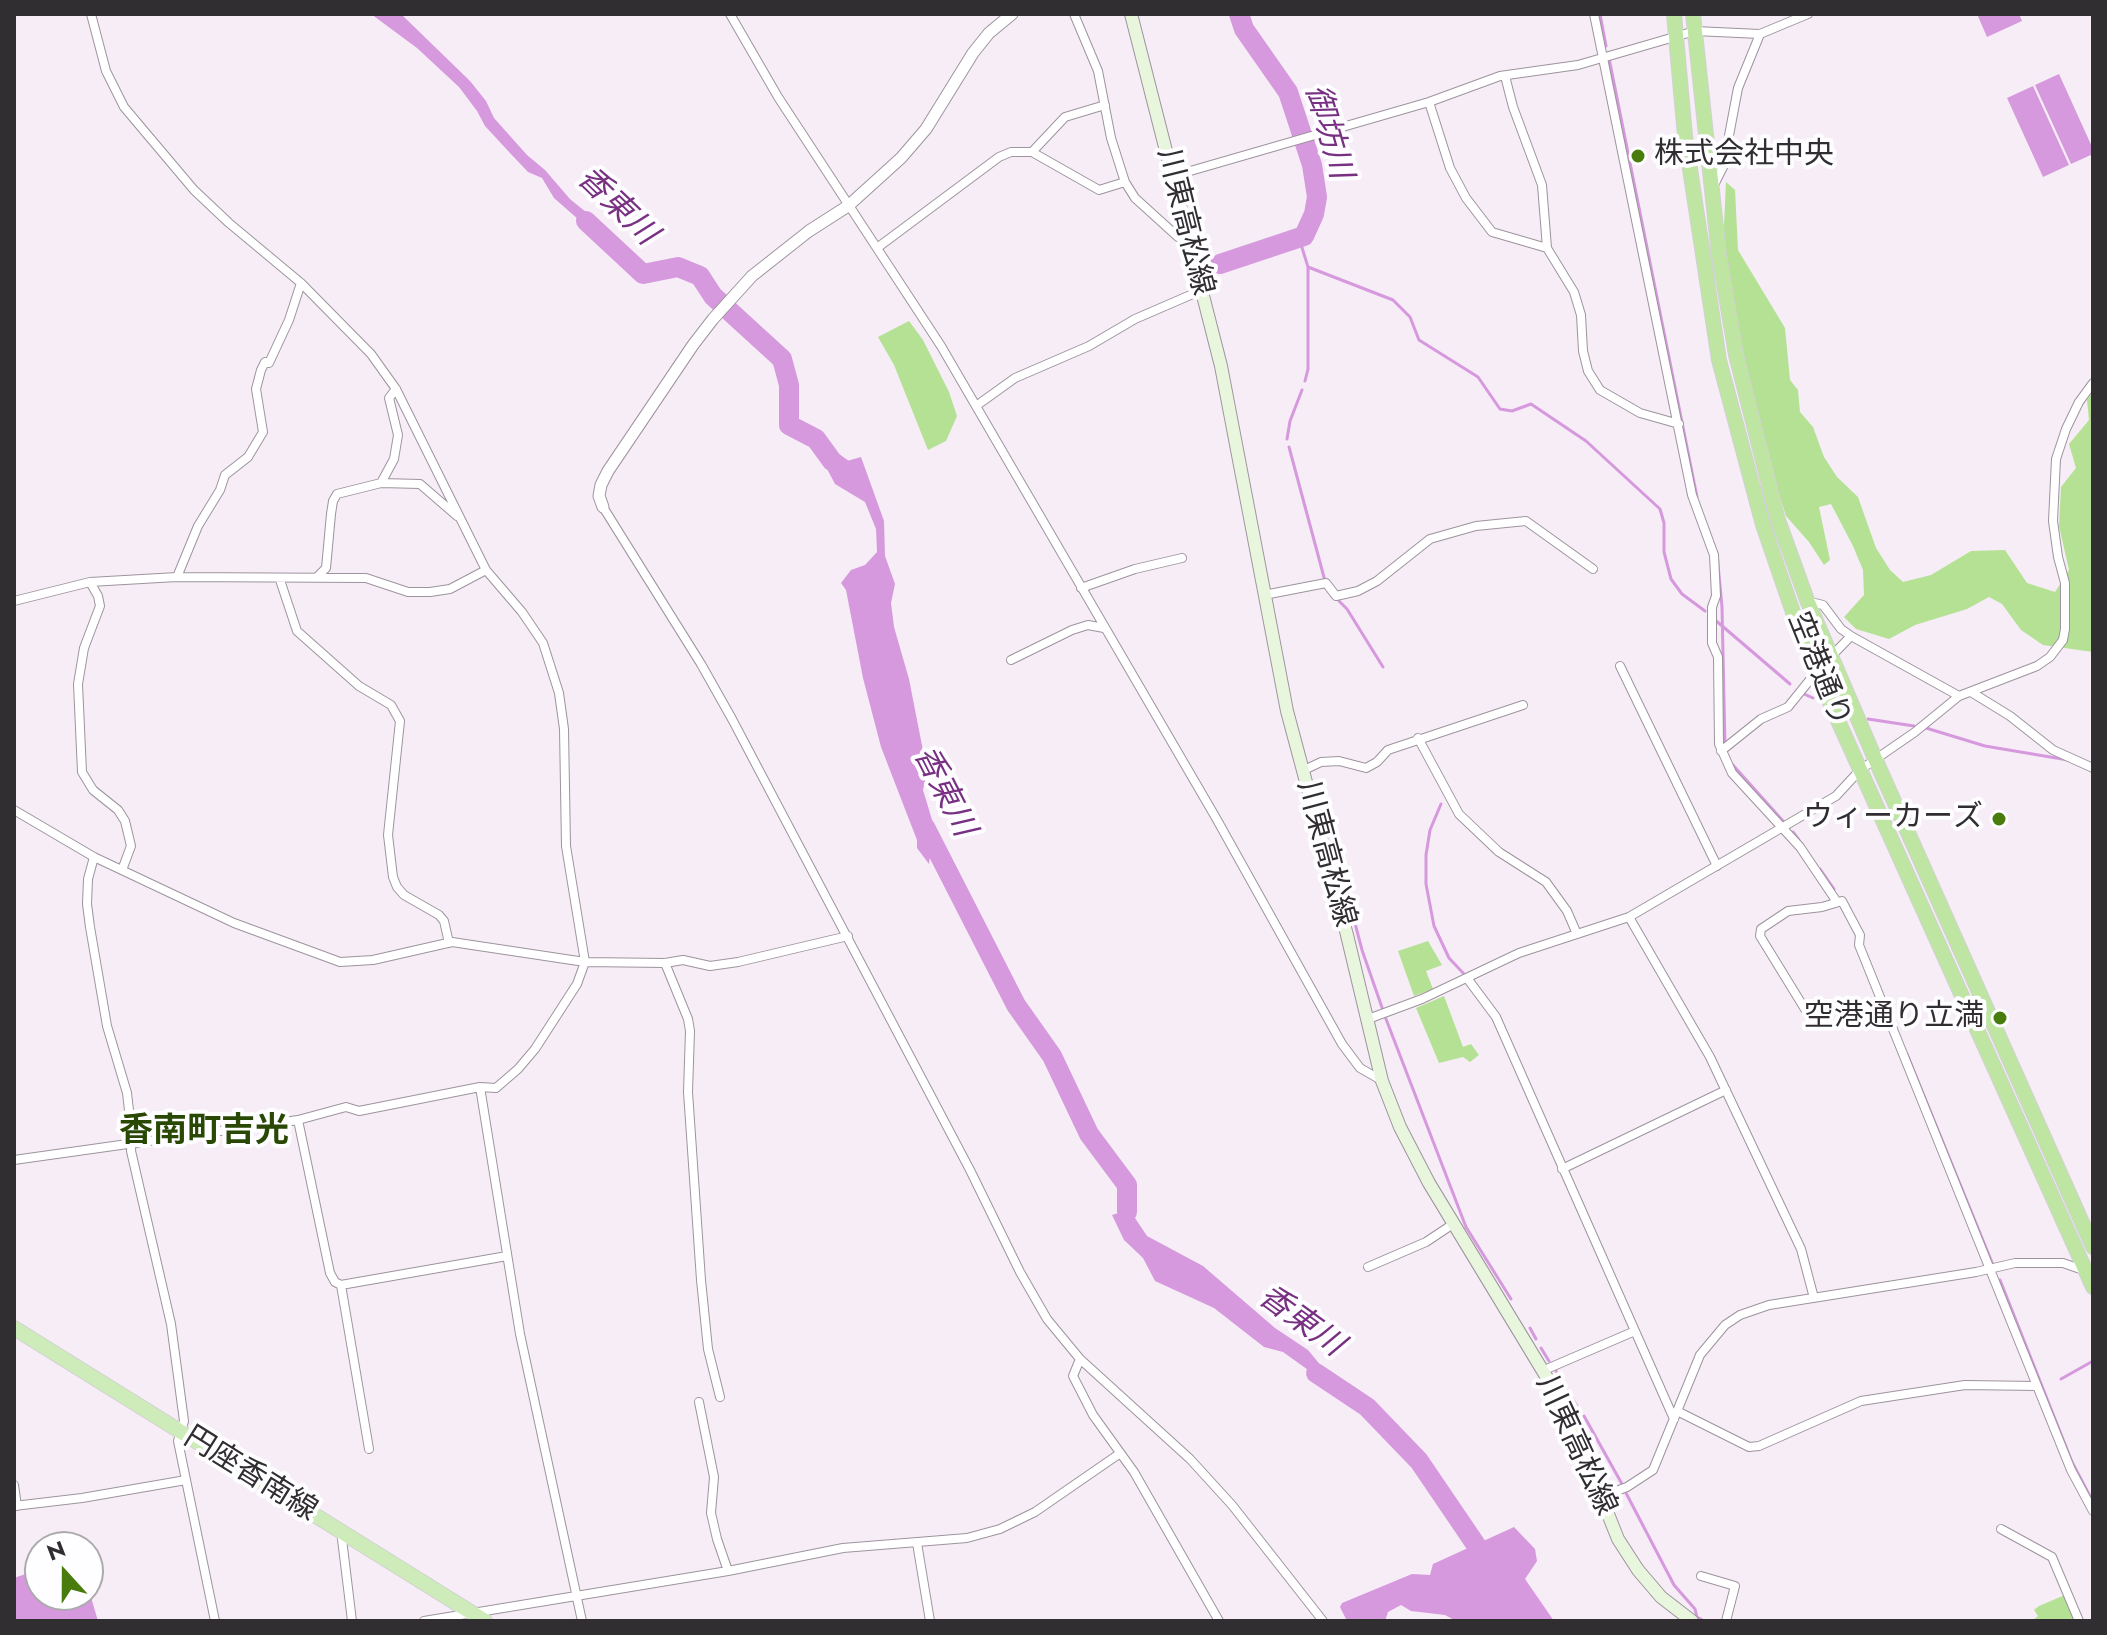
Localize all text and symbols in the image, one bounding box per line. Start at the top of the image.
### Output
water label: 御坊川 [1295,81,1359,183]
place label: 株式会社中央 [1654,138,1834,174]
street label: 川東高松線 [1148,145,1220,299]
marker: 株式会社中央 [1629,147,1647,165]
water label: 香東川 [568,160,664,254]
street label: 空港通り [1779,608,1857,732]
water label: 香東川 [904,741,982,843]
street label: 川東高松線 [1288,777,1362,931]
place label: ウィーカーズ [1803,801,1983,837]
marker: ウィーカーズ [1990,810,2008,828]
place label: 空港通り立満 [1804,1000,1984,1036]
marker: 空港通り立満 [1991,1009,2009,1027]
district label: 香南町吉光 [119,1113,289,1153]
water label: 香東川 [1250,1278,1350,1366]
street label: 川東高松線 [1527,1370,1623,1522]
street label: 円座香南線 [177,1420,323,1530]
north arrow [24,1531,104,1611]
text: N [42,1532,70,1569]

